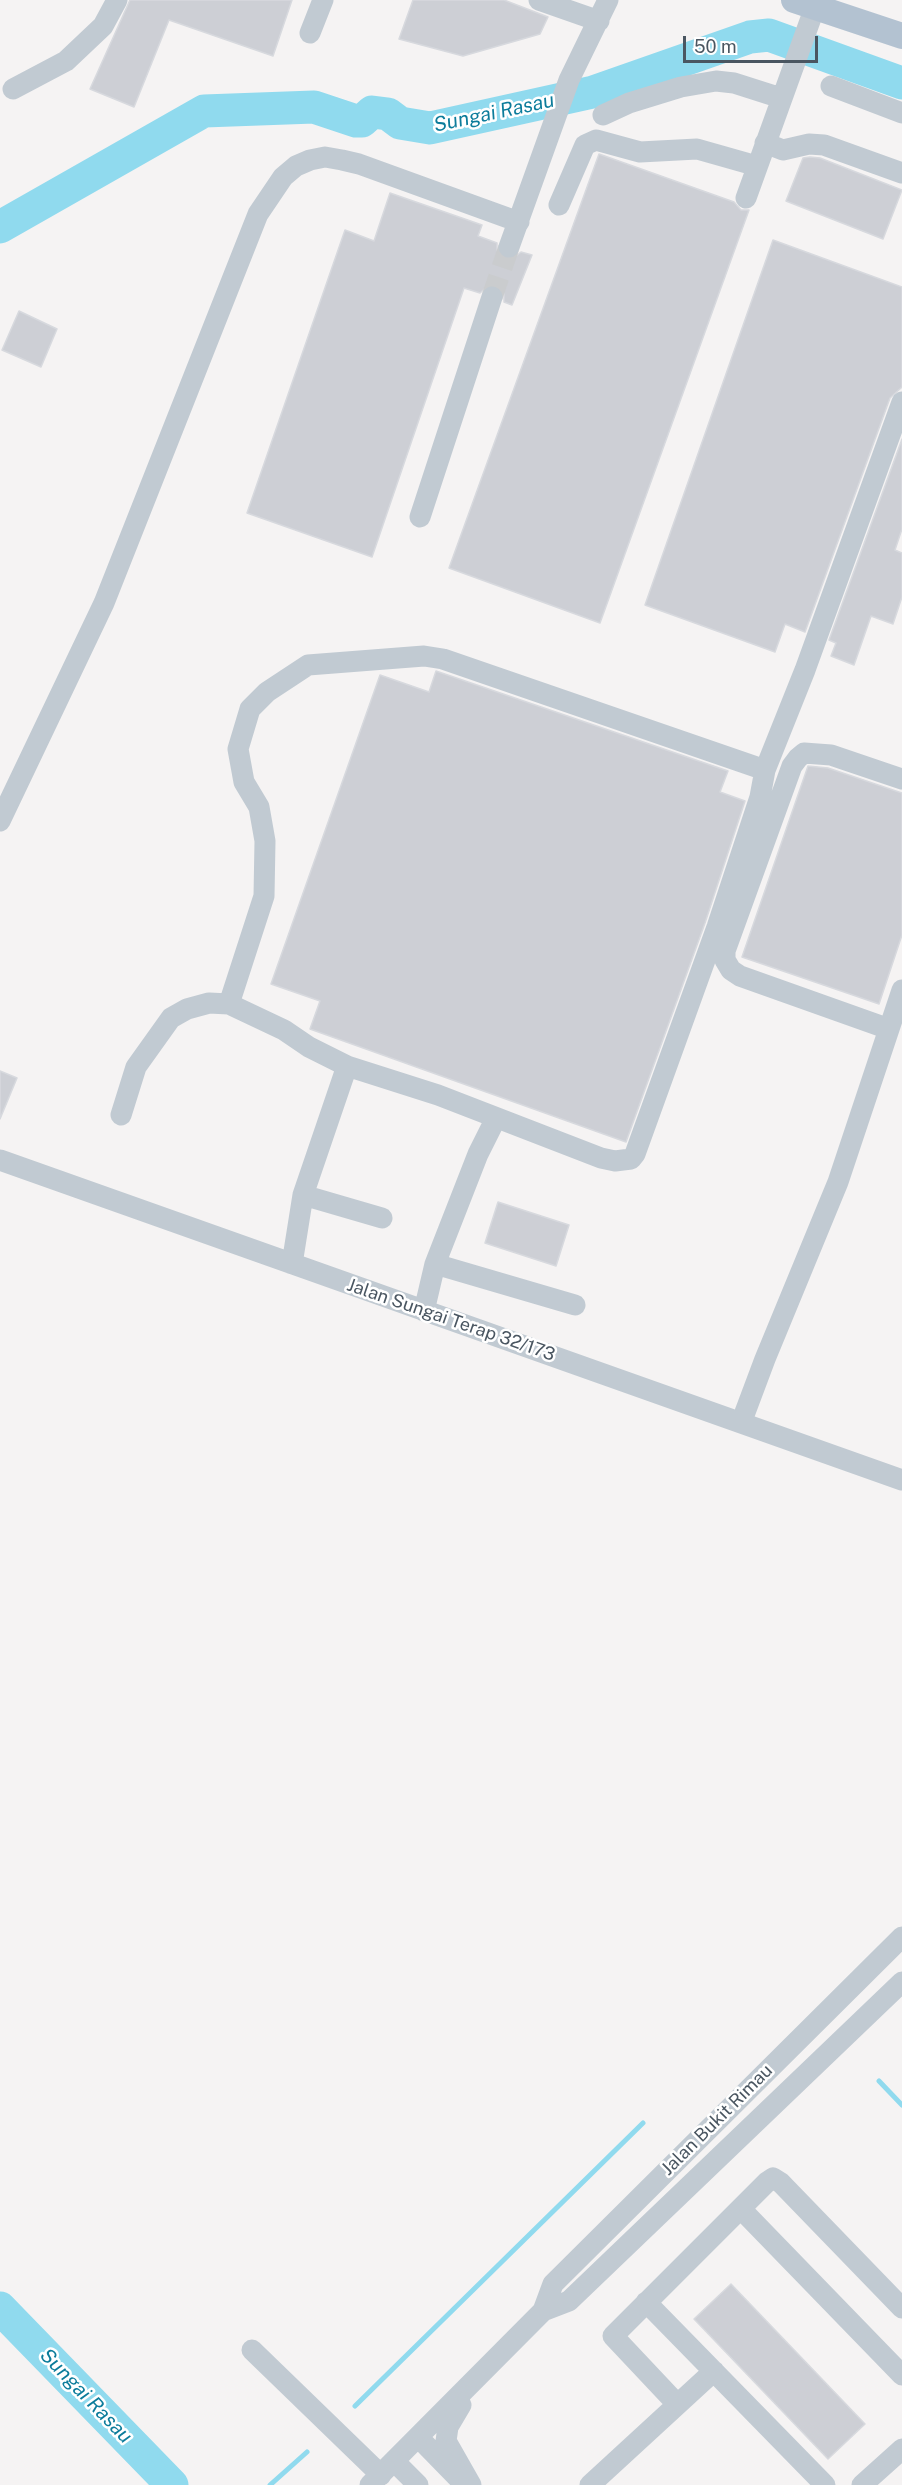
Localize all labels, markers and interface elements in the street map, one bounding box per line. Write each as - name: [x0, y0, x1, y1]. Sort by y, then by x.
- scale bar: [686, 24, 821, 62]
- text: 50 m: [694, 36, 737, 57]
- water label: Sungai Rasau: [432, 89, 556, 137]
- street label: Jalan Sungai Terap 32/173: [344, 1274, 558, 1366]
- street label: Jalan Bukit Rimau: [657, 2060, 777, 2180]
- water label: Sungai Rasau: [35, 2344, 137, 2448]

